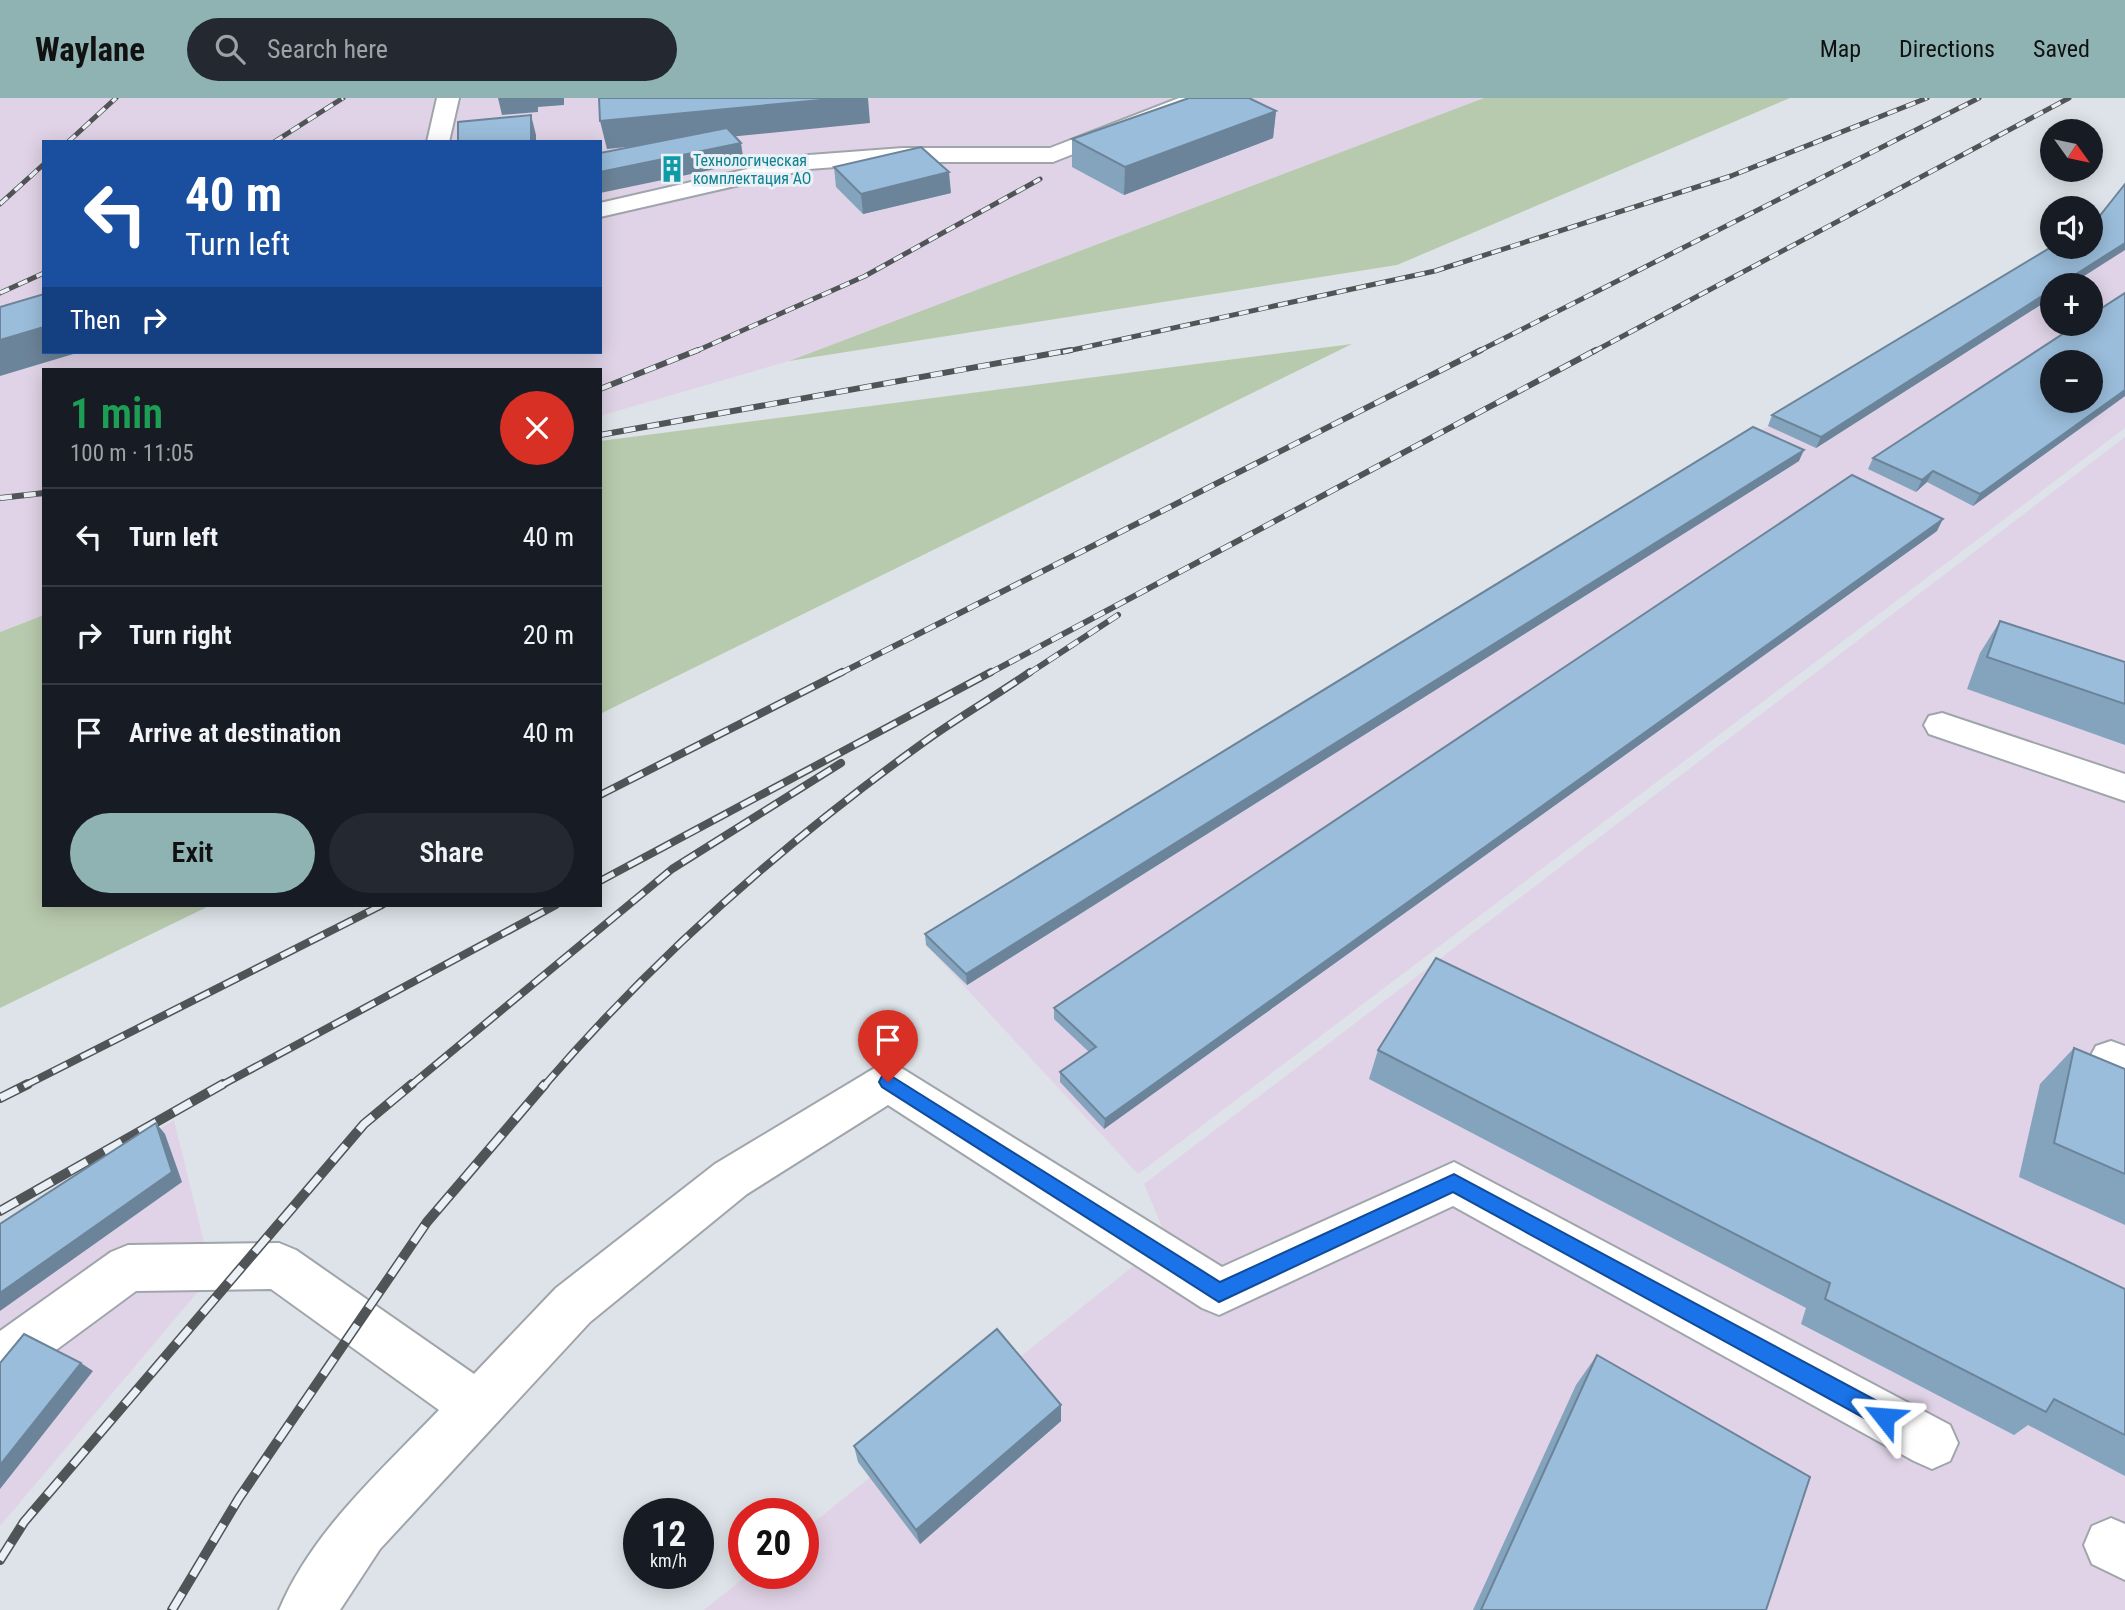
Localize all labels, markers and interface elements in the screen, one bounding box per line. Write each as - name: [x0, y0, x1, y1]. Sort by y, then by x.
- search box: [187, 18, 677, 81]
- text: Waylane: [35, 30, 145, 69]
- icon: search: [211, 30, 249, 68]
- text: Search here: [267, 34, 388, 64]
- text: Map: [1820, 35, 1861, 63]
- text: Directions: [1899, 35, 1995, 63]
- text: Saved: [2033, 35, 2090, 63]
- north arrow: [2040, 119, 2104, 182]
- map controls: [2040, 119, 2103, 413]
- place label: Технологическая комплектация АО: [693, 151, 811, 188]
- building icon: Технологическая комплектация АО: [657, 154, 687, 184]
- text: 40 m: [185, 166, 282, 223]
- icon: left: [70, 168, 161, 259]
- button: sound: [2040, 196, 2103, 259]
- text: Turn left: [185, 225, 290, 263]
- button: +: [2040, 273, 2103, 336]
- icon: right: [135, 301, 173, 339]
- text: Then: [70, 305, 121, 335]
- button: −: [2040, 350, 2103, 413]
- text: 1 min: [70, 389, 163, 438]
- button: close: [500, 391, 574, 465]
- text: 100 m · 11:05: [70, 440, 194, 467]
- icon: left: [70, 518, 108, 556]
- text: Turn left: [129, 522, 218, 552]
- text: 40 m: [523, 522, 574, 552]
- icon: right: [70, 616, 108, 654]
- text: Turn right: [129, 620, 231, 650]
- text: 20 m: [523, 620, 574, 650]
- icon: arrive: [70, 714, 108, 752]
- text: Arrive at destination: [129, 718, 341, 748]
- text: 40 m: [523, 718, 574, 748]
- button: Exit: [70, 813, 315, 893]
- button: Share: [329, 813, 574, 893]
- pin: [858, 1010, 918, 1082]
- icon: arrive: [869, 1021, 907, 1059]
- position arrow: [1847, 1380, 1921, 1454]
- speed limit sign: 20: [728, 1498, 819, 1589]
- text: 12: [651, 1514, 686, 1555]
- text: km/h: [650, 1550, 687, 1571]

